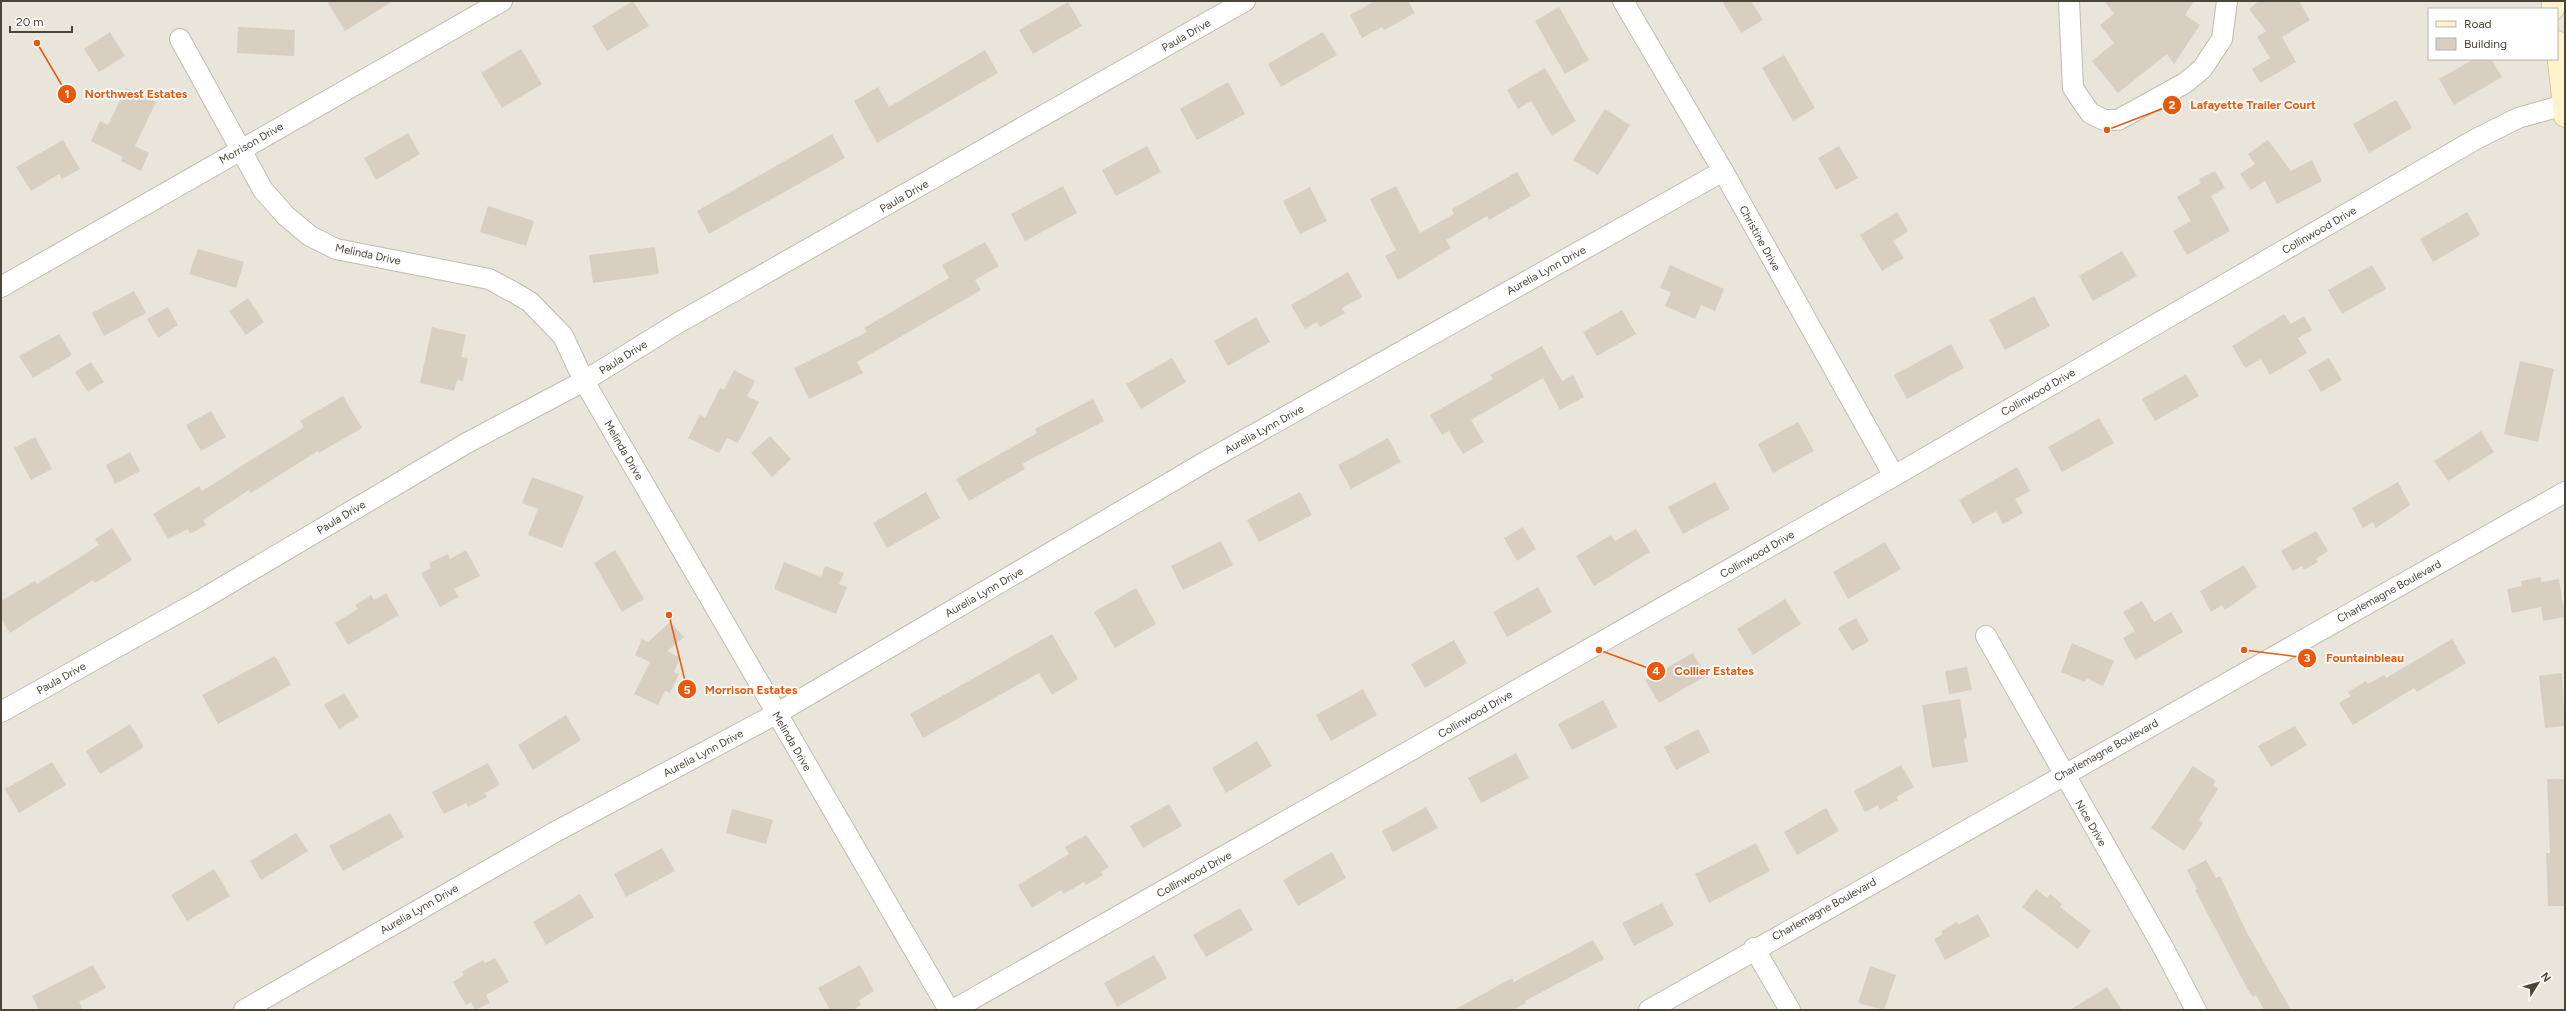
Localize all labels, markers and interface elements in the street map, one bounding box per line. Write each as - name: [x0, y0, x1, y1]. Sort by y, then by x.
- scale bar: [10, 8, 72, 34]
- legend: [2428, 8, 2558, 60]
- text: 20 m: [16, 15, 44, 29]
- street label: Paula Drive: [1160, 16, 1213, 55]
- text: Road: [2464, 17, 2492, 31]
- text: Building: [2464, 37, 2507, 51]
- callout: Northwest Estates: [57, 82, 196, 106]
- text: 1: [64, 87, 70, 101]
- text: Northwest Estates: [85, 87, 188, 101]
- callout: Lafayette Trailer Court: [2162, 93, 2324, 117]
- text: 2: [2169, 98, 2176, 112]
- text: Lafayette Trailer Court: [2190, 98, 2316, 112]
- street label: Morrison Drive: [217, 120, 285, 167]
- street label: Paula Drive: [878, 177, 931, 216]
- street label: Christine Drive: [1736, 203, 1783, 273]
- street label: Collinwood Drive: [2280, 204, 2359, 257]
- street label: Melinda Drive: [334, 241, 402, 268]
- street label: Aurelia Lynn Drive: [1504, 243, 1588, 298]
- street label: Paula Drive: [597, 338, 650, 377]
- street label: Collinwood Drive: [1999, 366, 2078, 419]
- street label: Aurelia Lynn Drive: [1222, 402, 1306, 457]
- street label: Melinda Drive: [601, 418, 646, 482]
- street label: Paula Drive: [315, 498, 368, 537]
- street label: Collinwood Drive: [1718, 528, 1797, 581]
- street label: Charlemagne Boulevard: [2335, 557, 2444, 625]
- street label: Aurelia Lynn Drive: [943, 565, 1026, 620]
- callout: Fountainbleau: [2297, 646, 2412, 670]
- text: 3: [2304, 651, 2311, 665]
- text: Fountainbleau: [2326, 651, 2404, 665]
- callout: Collier Estates: [1646, 659, 1762, 683]
- street label: Paula Drive: [34, 660, 88, 697]
- text: 4: [1652, 664, 1660, 678]
- text: Collier Estates: [1674, 664, 1754, 678]
- callout: Morrison Estates: [677, 677, 805, 701]
- text: 5: [684, 683, 691, 697]
- text: Morrison Estates: [705, 683, 798, 697]
- street label: Collinwood Drive: [1436, 688, 1515, 741]
- street label: Melinda Drive: [769, 709, 814, 773]
- street label: Charlemagne Boulevard: [2052, 716, 2161, 784]
- street label: Aurelia Lynn Drive: [661, 727, 745, 780]
- street label: Nice Drive: [2072, 798, 2109, 849]
- street label: Collinwood Drive: [1155, 848, 1234, 900]
- street label: Charlemagne Boulevard: [1770, 875, 1879, 943]
- street label: Aurelia Lynn Drive: [378, 882, 461, 937]
- north arrow: [2518, 963, 2558, 1003]
- text: N: [2538, 970, 2553, 985]

